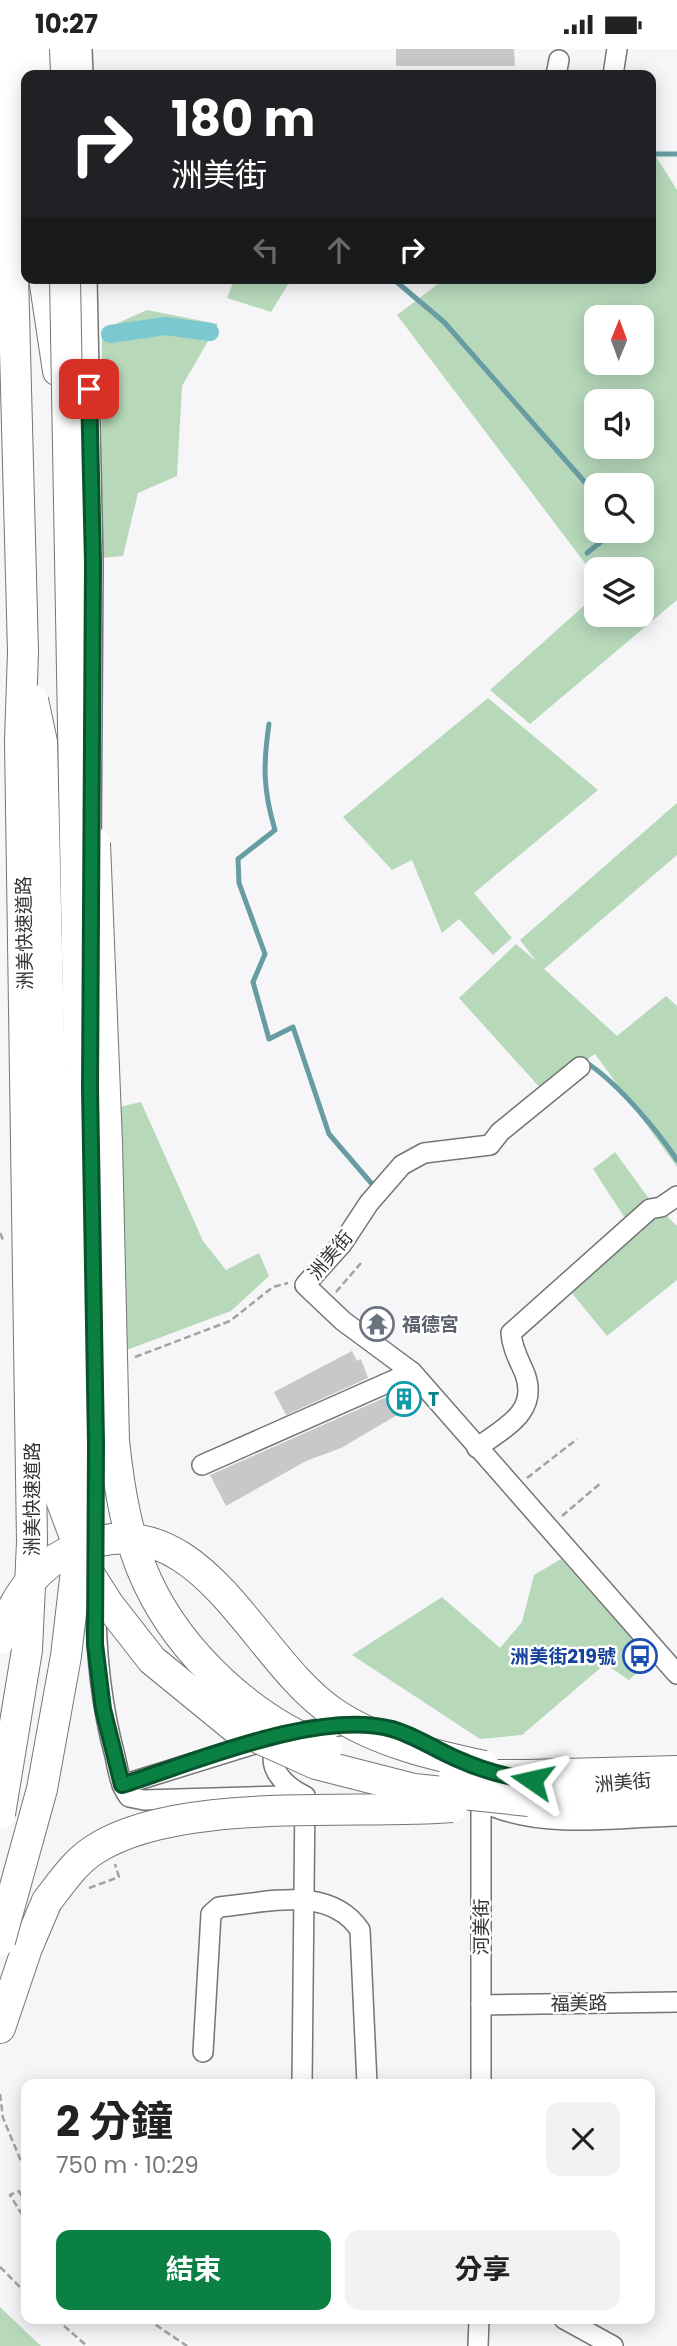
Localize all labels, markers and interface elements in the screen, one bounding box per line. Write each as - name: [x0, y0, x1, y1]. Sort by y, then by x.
- text: 10:27: [35, 6, 98, 42]
- text: 180 m: [171, 85, 315, 153]
- icon: right: [56, 98, 147, 189]
- text: 洲美街: [171, 152, 267, 197]
- icon: left: [247, 231, 285, 269]
- icon: ahead: [320, 231, 358, 269]
- icon: right: [393, 231, 431, 269]
- north arrow: [584, 305, 654, 375]
- map controls: [584, 305, 654, 627]
- pin: [59, 359, 119, 419]
- icon: arrive: [70, 370, 108, 408]
- button: sound: [584, 389, 654, 459]
- button: search: [584, 473, 654, 543]
- button: layers: [584, 557, 654, 627]
- street label: 洲美快速道路: [10, 876, 39, 990]
- street label: 洲美街: [302, 1225, 359, 1286]
- temple icon: 福德宮: [358, 1305, 396, 1343]
- place label: 福德宮: [402, 1311, 459, 1338]
- building icon: T: [385, 1380, 423, 1418]
- place label: T: [428, 1386, 439, 1413]
- street label: 洲美快速道路: [19, 1442, 46, 1556]
- bus stop icon: 洲美街219號: [621, 1637, 659, 1675]
- place label: 洲美街219號: [510, 1643, 616, 1670]
- position arrow: [495, 1743, 569, 1817]
- street label: 洲美街: [593, 1767, 653, 1798]
- street label: 河美街: [468, 1898, 495, 1956]
- street label: 福美路: [550, 1990, 608, 2017]
- text: 2 分鐘: [56, 2092, 173, 2151]
- button: close: [546, 2102, 620, 2176]
- text: 750 m · 10:29: [56, 2149, 199, 2181]
- button: 結束: [56, 2230, 331, 2310]
- button: 分享: [345, 2230, 620, 2310]

